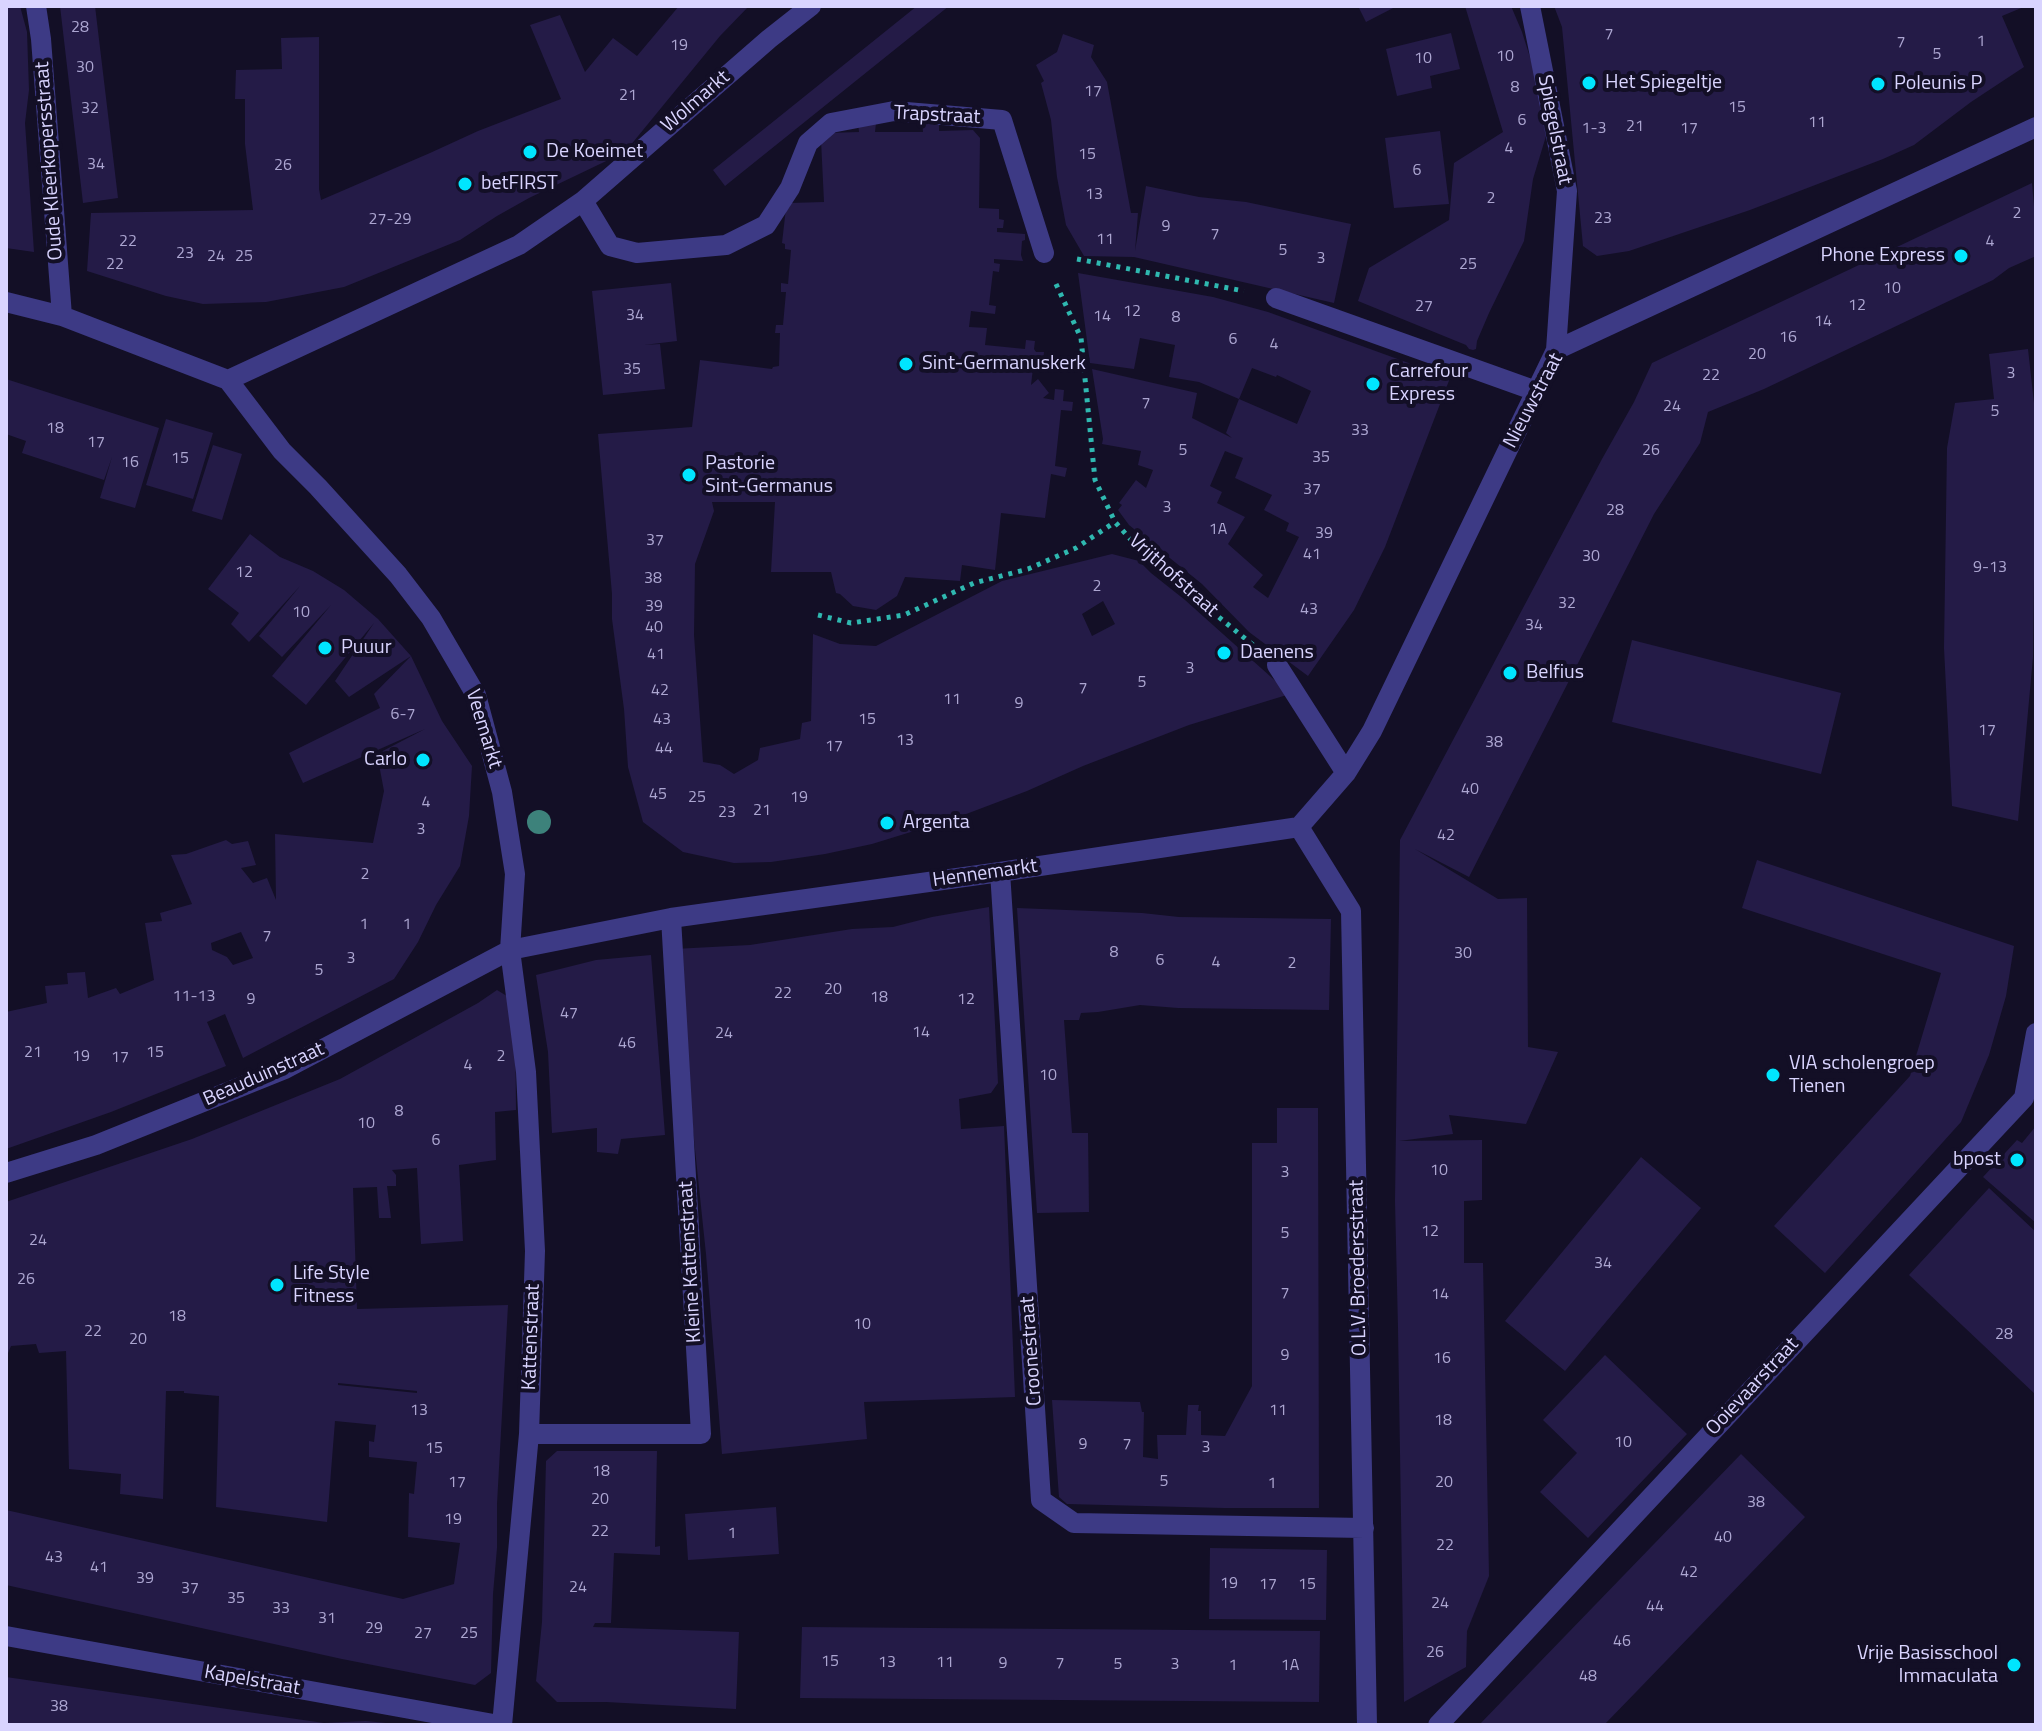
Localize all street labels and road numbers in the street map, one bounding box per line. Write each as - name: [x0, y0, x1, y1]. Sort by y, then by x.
- street label: Oude Kleerkopersstraat: [31, 61, 69, 261]
- street label: Wolmarkt: [657, 66, 735, 138]
- street label: Spiegelstraat: [1532, 73, 1576, 187]
- street label: Trapstraat: [893, 102, 981, 130]
- street label: Nieuwstraat: [1499, 349, 1569, 453]
- street label: Vrijthofstraat: [1123, 530, 1223, 622]
- street label: Veemarkt: [460, 687, 506, 771]
- street label: Hennemarkt: [931, 855, 1039, 893]
- street label: Beauduinstraat: [200, 1038, 328, 1112]
- street label: Kleine Kattenstraat: [675, 1180, 707, 1344]
- street label: O.L.V. Broedersstraat: [1345, 1180, 1373, 1356]
- street label: Kattenstraat: [518, 1283, 546, 1391]
- street label: Croonestraat: [1016, 1295, 1048, 1407]
- street label: Ooievaarstraat: [1702, 1333, 1804, 1441]
- street label: Kapelstraat: [202, 1661, 302, 1701]

